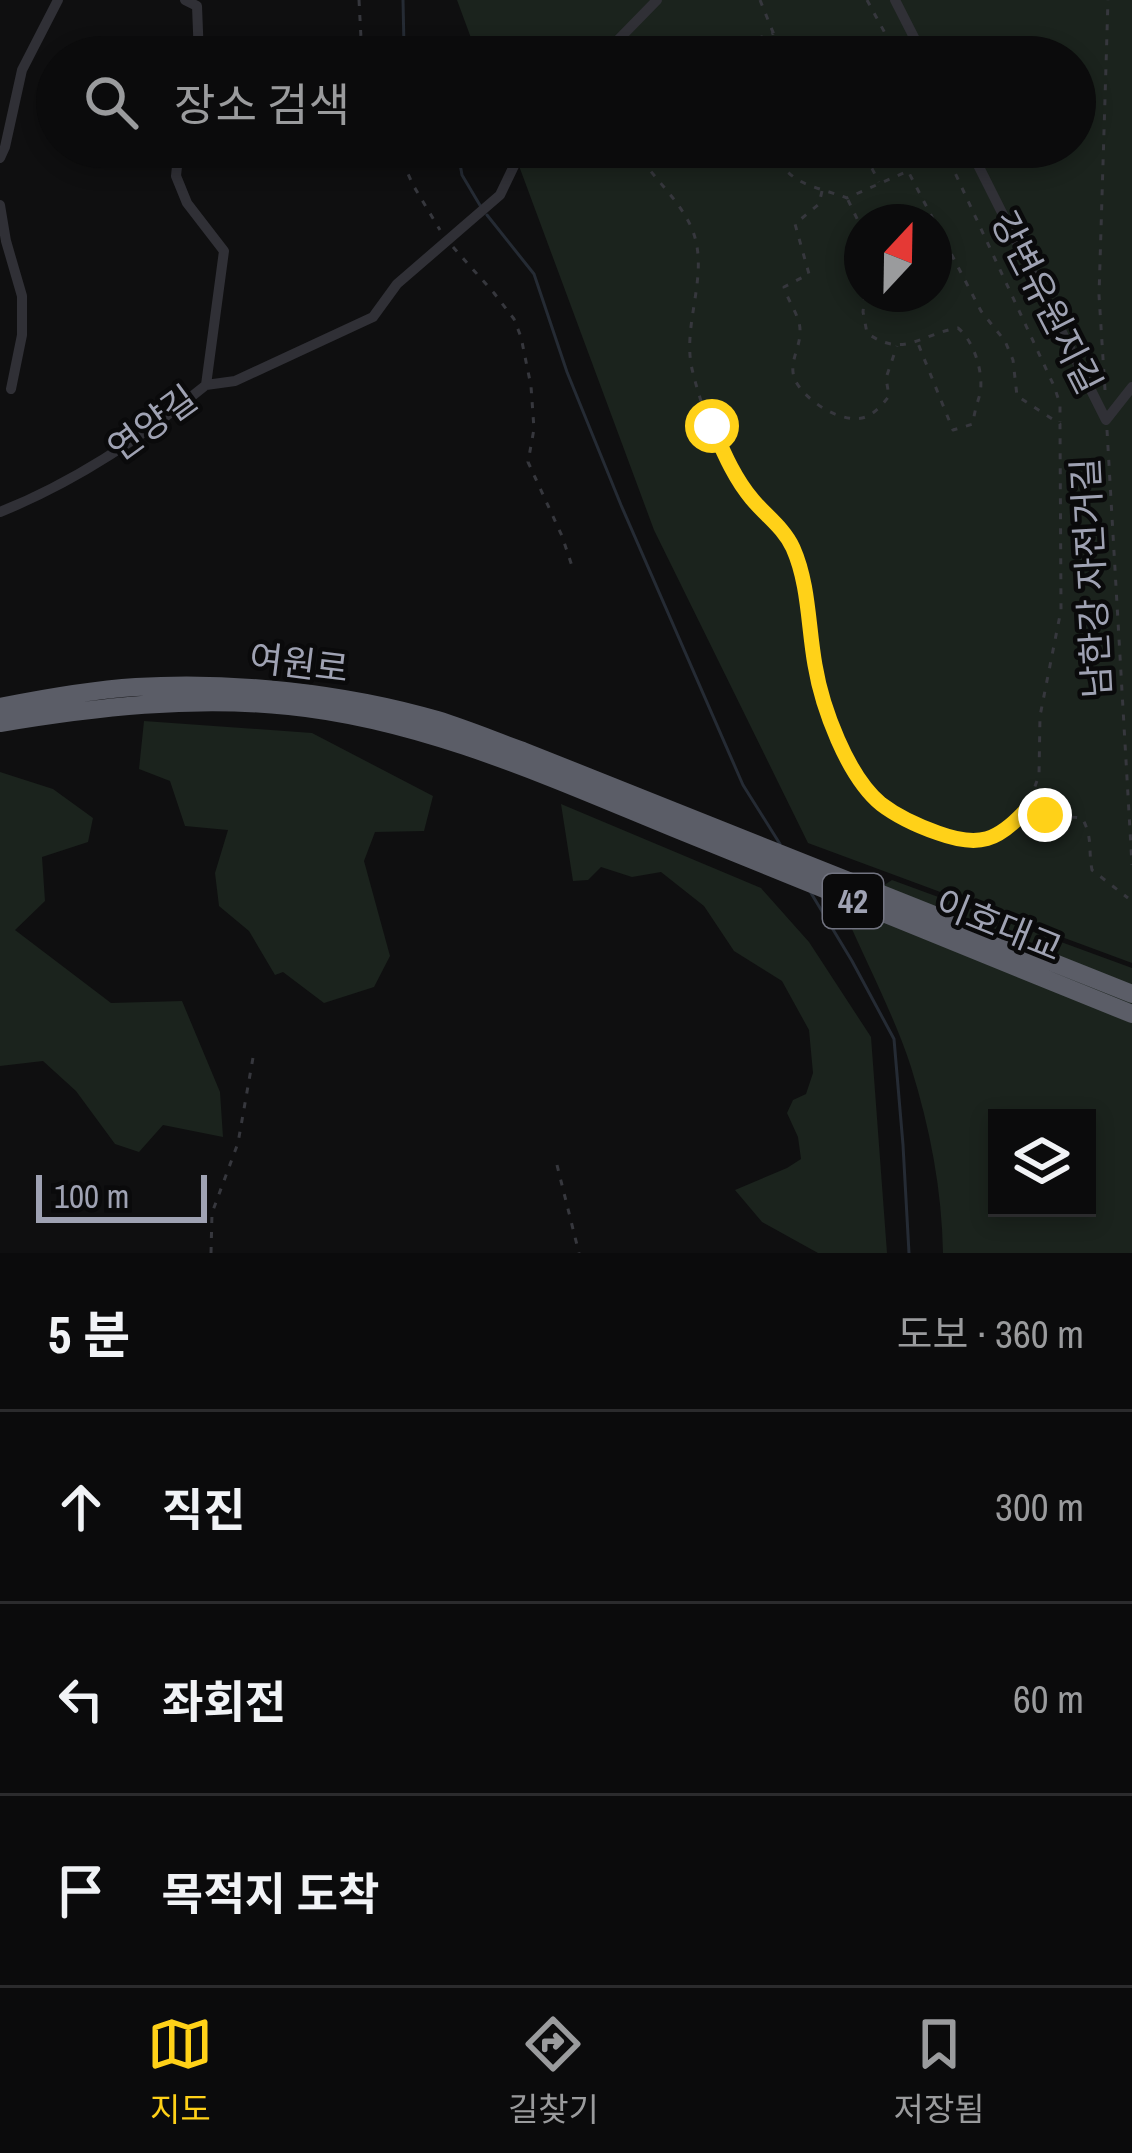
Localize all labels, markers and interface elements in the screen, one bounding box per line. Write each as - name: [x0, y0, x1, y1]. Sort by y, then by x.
- search box: [36, 36, 1096, 168]
- icon: search: [78, 69, 144, 135]
- text: 장소 검색: [174, 74, 350, 135]
- street label: 강변유원지길: [981, 203, 1113, 401]
- north arrow: [844, 204, 952, 312]
- street label: 연양길: [98, 374, 206, 472]
- route start: [685, 399, 739, 453]
- street label: 남한강 자전거길: [1061, 457, 1121, 699]
- street label: 여원로: [247, 633, 351, 693]
- route end: [1018, 788, 1072, 842]
- road number: 42: [823, 874, 883, 928]
- street label: 이호대교: [929, 878, 1069, 972]
- map controls: [988, 1109, 1096, 1217]
- button: layers: [988, 1109, 1096, 1217]
- scale bar: [36, 1169, 207, 1222]
- text: 100 m: [54, 1174, 129, 1218]
- text: 5 분: [48, 1300, 130, 1369]
- text: 도보 · 360 m: [897, 1308, 1084, 1360]
- icon: ahead: [48, 1474, 114, 1540]
- text: 직진: [162, 1479, 245, 1540]
- text: 300 m: [995, 1481, 1084, 1533]
- icon: left: [48, 1666, 114, 1732]
- text: 좌회전: [162, 1671, 286, 1732]
- text: 60 m: [1013, 1673, 1084, 1725]
- icon: arrive: [48, 1858, 114, 1924]
- text: 목적지 도착: [162, 1863, 379, 1924]
- tab: 지도: [147, 2011, 213, 2131]
- tab: 길찾기: [508, 2011, 599, 2131]
- tab: 저장됨: [894, 2011, 985, 2131]

